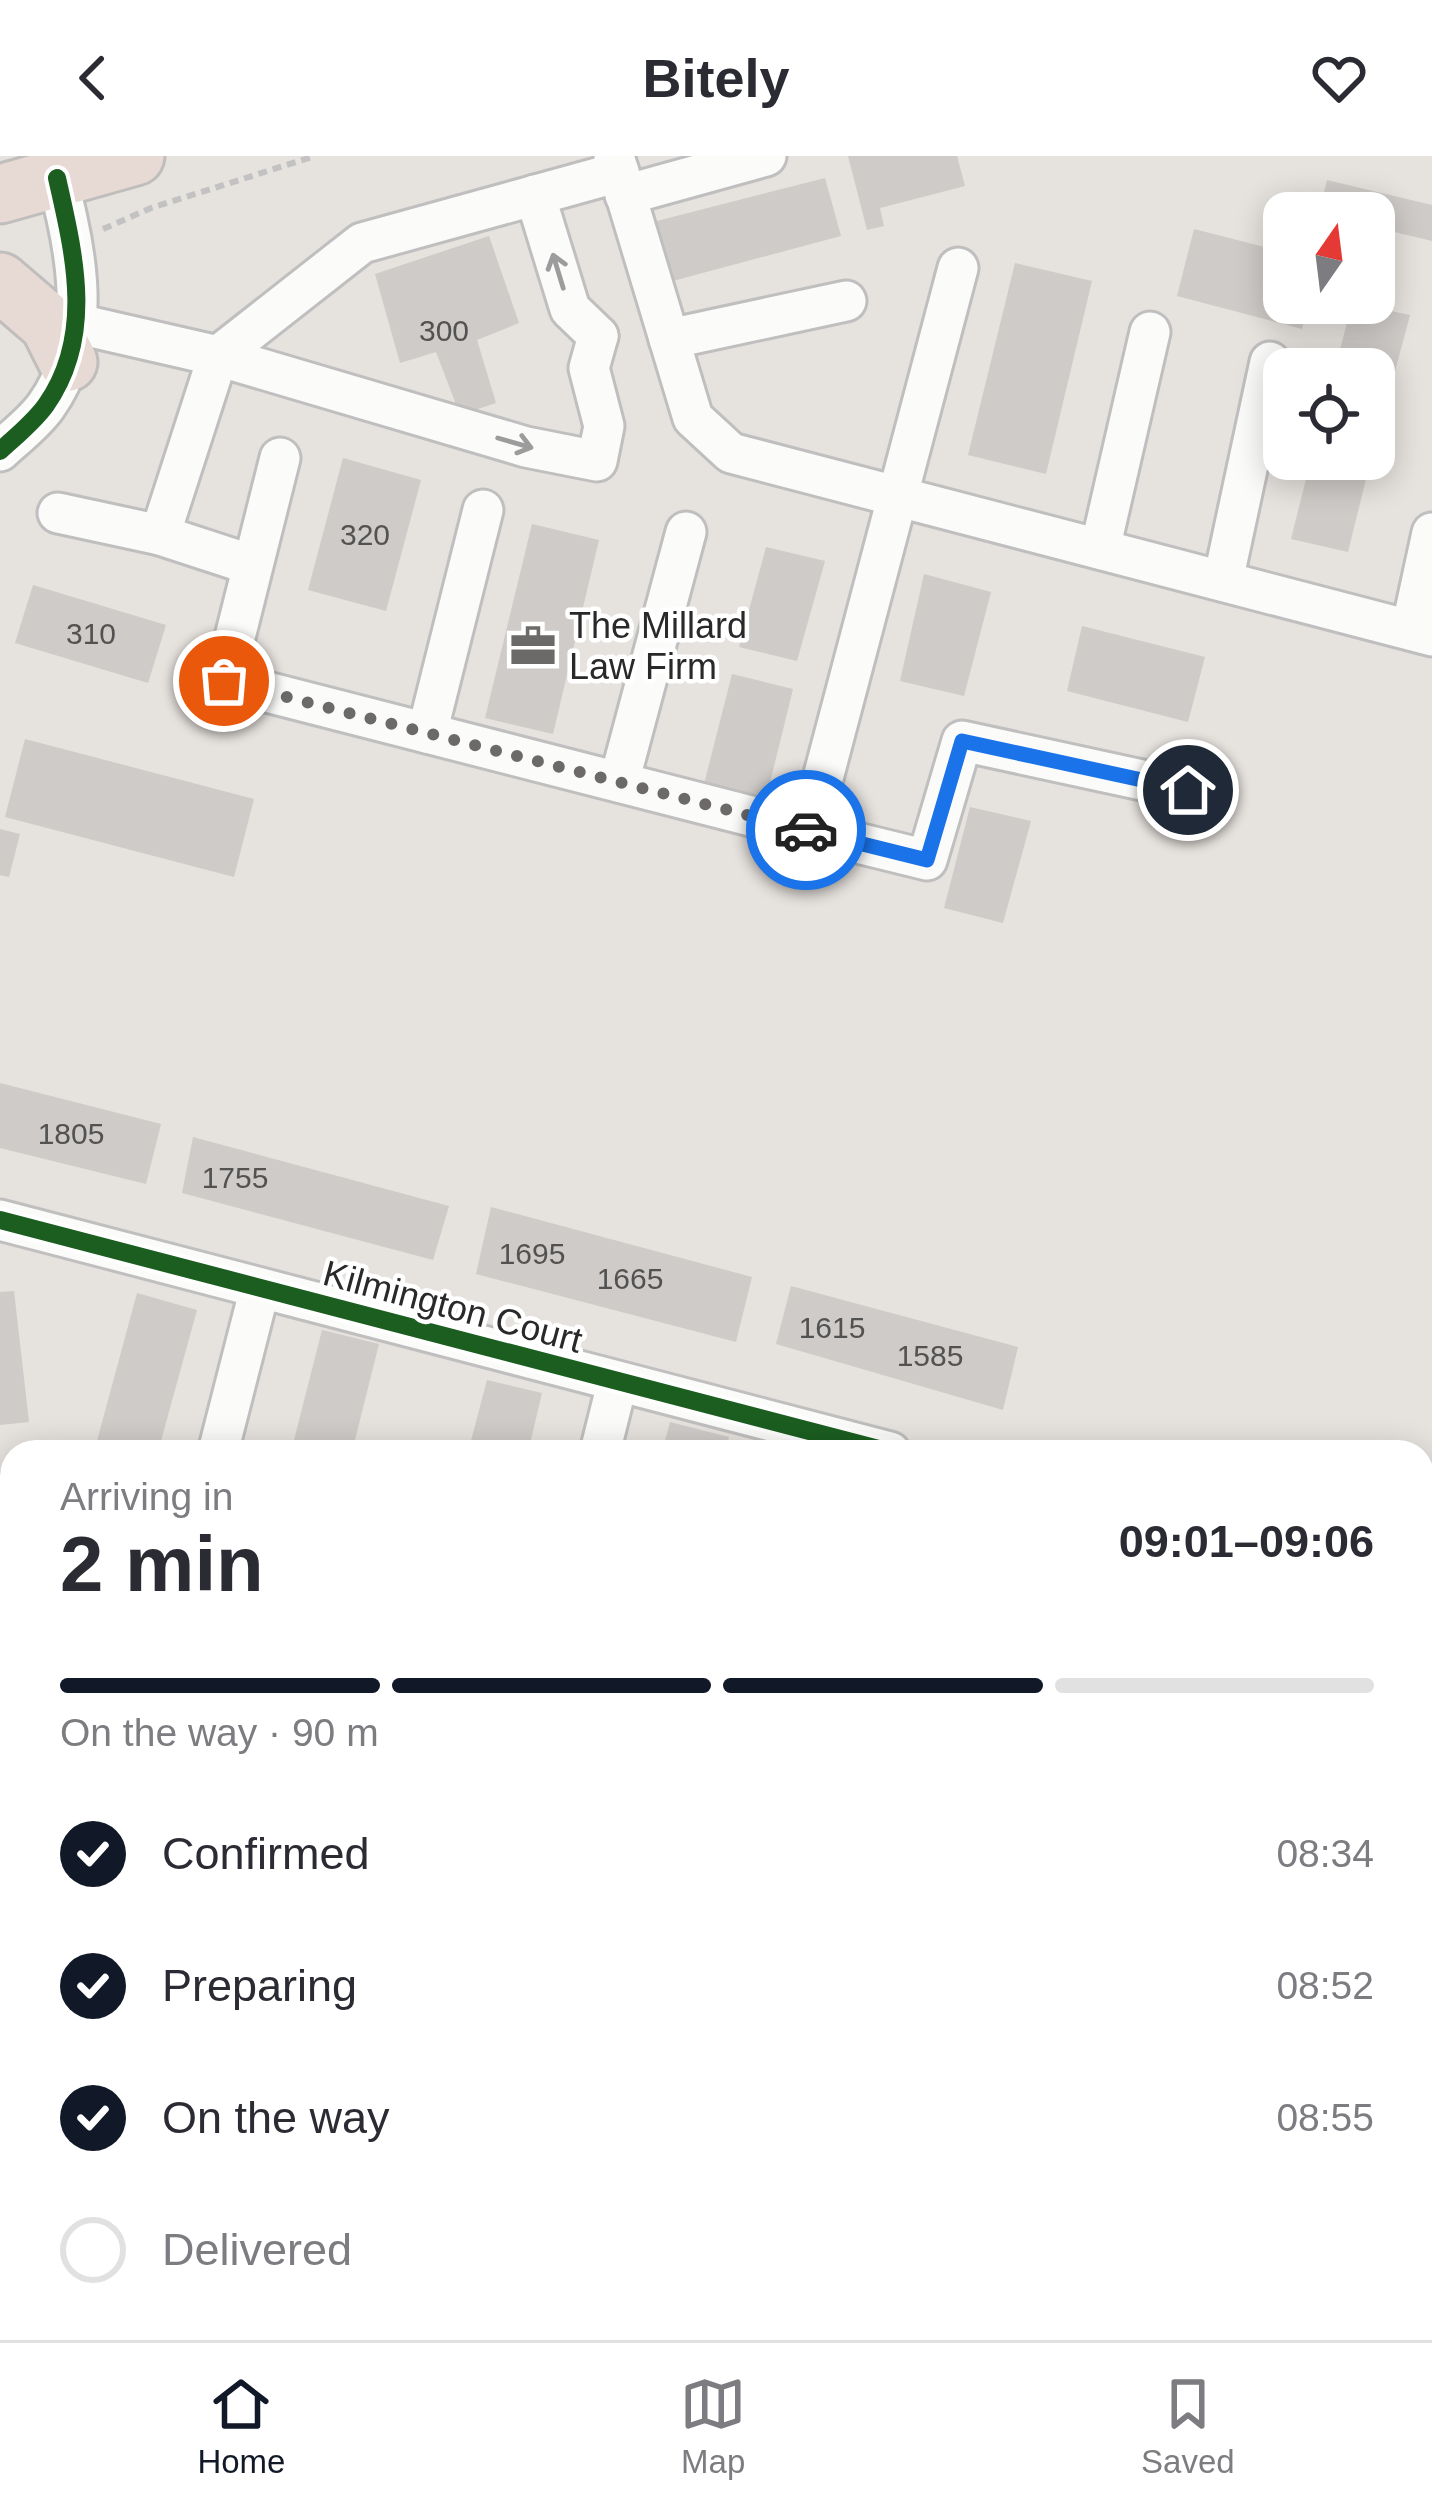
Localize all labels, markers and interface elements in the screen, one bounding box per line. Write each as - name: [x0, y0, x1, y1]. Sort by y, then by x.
- icon: back: [60, 45, 126, 111]
- icon: heart: [1306, 45, 1372, 111]
- text: Bitely: [642, 48, 790, 108]
- north arrow: [1263, 192, 1395, 324]
- map controls: [1263, 192, 1395, 480]
- one-way arrow: [546, 253, 568, 291]
- house number: 300: [419, 314, 469, 347]
- button: locate: [1263, 348, 1395, 480]
- one-way arrow: [495, 434, 533, 456]
- house number: 320: [340, 518, 390, 551]
- place label: The Millard Law Firm: [569, 605, 747, 687]
- house number: 310: [66, 617, 116, 650]
- office icon: The Millard Law Firm: [508, 621, 558, 671]
- pin: [173, 630, 275, 732]
- icon: bag: [191, 648, 257, 714]
- pin: [1137, 739, 1239, 841]
- icon: home: [1155, 757, 1221, 823]
- courier: [746, 770, 866, 890]
- icon: car: [773, 797, 839, 863]
- house number: 1805: [38, 1117, 104, 1150]
- house number: 1755: [202, 1161, 268, 1194]
- house number: 1695: [499, 1237, 565, 1270]
- street label: Kilmington Court: [319, 1252, 587, 1361]
- house number: 1665: [597, 1262, 663, 1295]
- house number: 1615: [799, 1311, 865, 1344]
- house number: 1585: [897, 1339, 963, 1372]
- text: Arriving in: [60, 1475, 233, 1518]
- text: 09:01–09:06: [1119, 1516, 1374, 1567]
- text: 2 min: [60, 1520, 264, 1608]
- text: On the way · 90 m: [60, 1711, 379, 1754]
- icon: check: [60, 1821, 126, 1887]
- text: Confirmed: [162, 1828, 370, 1879]
- text: 08:34: [1276, 1832, 1374, 1875]
- icon: check: [60, 1953, 126, 2019]
- text: Preparing: [162, 1960, 357, 2011]
- text: 08:52: [1276, 1964, 1374, 2007]
- icon: check: [60, 2085, 126, 2151]
- text: On the way: [162, 2092, 390, 2143]
- text: 08:55: [1276, 2096, 1374, 2139]
- text: Delivered: [162, 2224, 352, 2275]
- tab: Home: [197, 2371, 285, 2481]
- tab: Map: [680, 2371, 746, 2481]
- tab: Saved: [1141, 2371, 1235, 2481]

